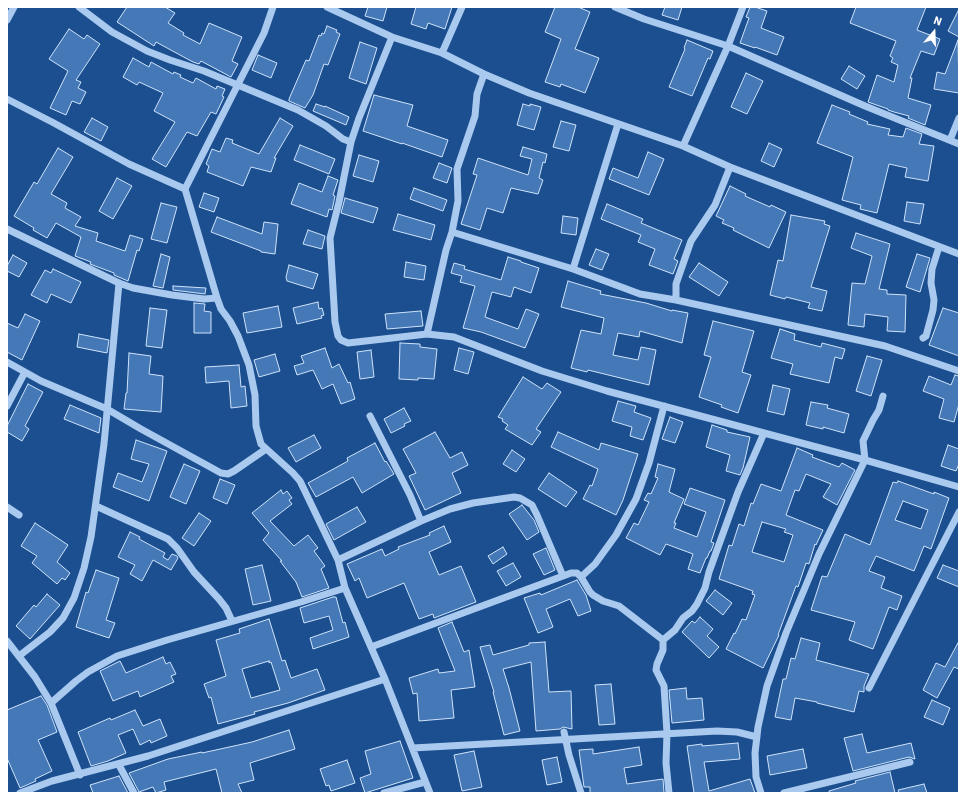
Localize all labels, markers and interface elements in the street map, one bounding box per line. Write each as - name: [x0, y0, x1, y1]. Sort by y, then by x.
- north arrow: [914, 12, 954, 52]
- text: N: [932, 13, 944, 29]

